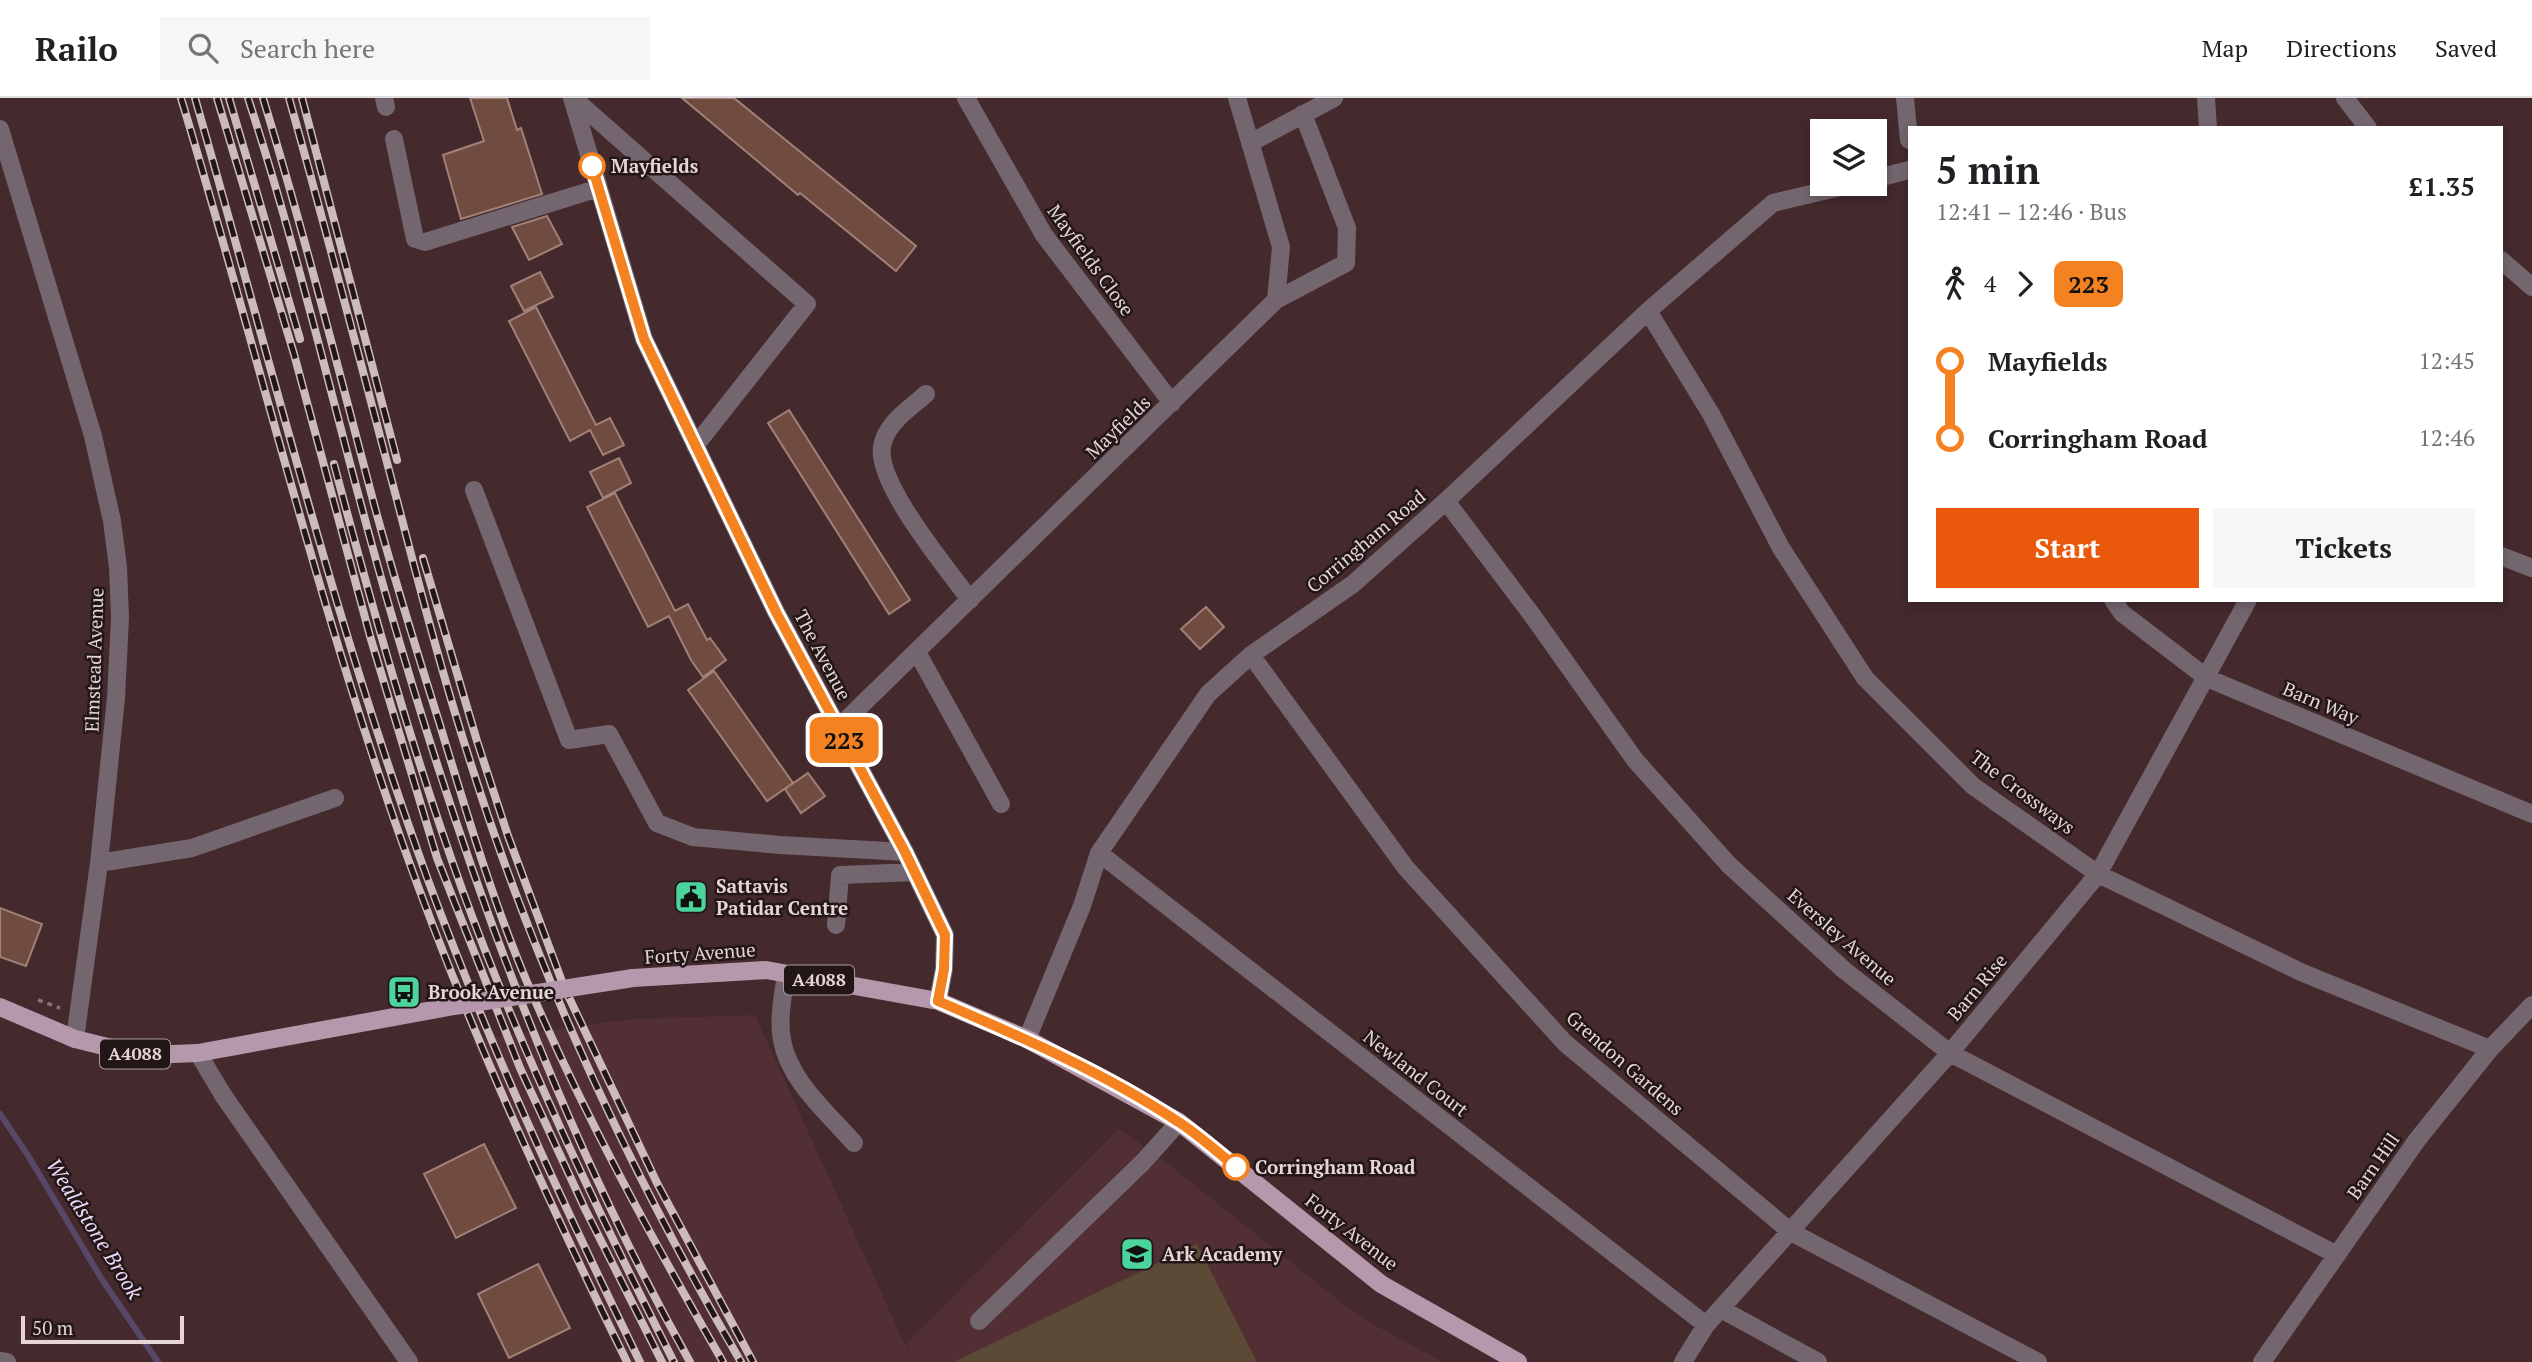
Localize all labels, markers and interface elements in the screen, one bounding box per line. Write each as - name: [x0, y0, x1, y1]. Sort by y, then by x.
- search box: [160, 17, 650, 80]
- text: Railo: [35, 27, 118, 70]
- icon: search: [184, 29, 222, 67]
- text: Search here: [240, 31, 375, 65]
- text: Map: [2202, 32, 2248, 64]
- text: Directions: [2286, 32, 2397, 64]
- text: Saved: [2435, 32, 2497, 64]
- map controls: [1810, 119, 1887, 196]
- button: layers: [1810, 119, 1887, 196]
- text: 5 min: [1936, 145, 2040, 195]
- marker: Mayfields: [579, 153, 605, 179]
- place label: Mayfields: [611, 153, 699, 178]
- text: £1.35: [2409, 169, 2475, 203]
- text: 12:41 – 12:46 · Bus: [1936, 196, 2127, 227]
- street label: Mayfields Close: [1043, 199, 1140, 320]
- icon: walk: [1936, 265, 1974, 303]
- icon: forward: [2006, 265, 2044, 303]
- text: 4: [1984, 268, 1996, 299]
- text: 223: [2068, 268, 2109, 300]
- text: Mayfields: [1988, 344, 2107, 378]
- text: 12:45: [2418, 345, 2475, 376]
- street label: Mayfields: [1080, 389, 1156, 464]
- text: Corringham Road: [1988, 421, 2207, 455]
- text: 12:46: [2418, 422, 2475, 453]
- street label: Corringham Road: [1301, 483, 1431, 598]
- button: Start: [1936, 508, 2199, 588]
- button: Tickets: [2213, 508, 2475, 588]
- street label: Elmstead Avenue: [78, 587, 109, 733]
- street label: The Avenue: [789, 605, 858, 704]
- street label: Barn Way: [2279, 675, 2363, 730]
- line badge: 223: [804, 717, 884, 763]
- text: 223: [824, 724, 864, 756]
- street label: The Crossways: [1966, 744, 2081, 839]
- place label: Sattavis Patidar Centre: [716, 873, 848, 920]
- public building icon: Sattavis Patidar Centre: [672, 878, 710, 916]
- street label: Eversley Avenue: [1783, 882, 1902, 991]
- street label: Forty Avenue: [644, 936, 756, 969]
- street label: Barn Rise: [1941, 948, 2012, 1025]
- road number: A4088: [784, 966, 854, 995]
- bus stop icon: Brook Avenue: [385, 973, 423, 1011]
- place label: Brook Avenue: [428, 979, 554, 1004]
- street label: Grendon Gardens: [1561, 1005, 1689, 1121]
- street label: Newland Court: [1359, 1024, 1474, 1121]
- road number: A4088: [100, 1040, 170, 1069]
- street label: Barn Hill: [2341, 1128, 2404, 1204]
- water label: Wealdstone Brook: [40, 1153, 150, 1305]
- marker: Corringham Road: [1223, 1154, 1249, 1180]
- place label: Corringham Road: [1255, 1154, 1416, 1179]
- street label: Forty Avenue: [1301, 1188, 1404, 1276]
- school or university icon: Ark Academy: [1118, 1235, 1156, 1273]
- place label: Ark Academy: [1162, 1241, 1283, 1266]
- scale bar: [21, 1313, 184, 1345]
- text: 50 m: [32, 1315, 73, 1340]

